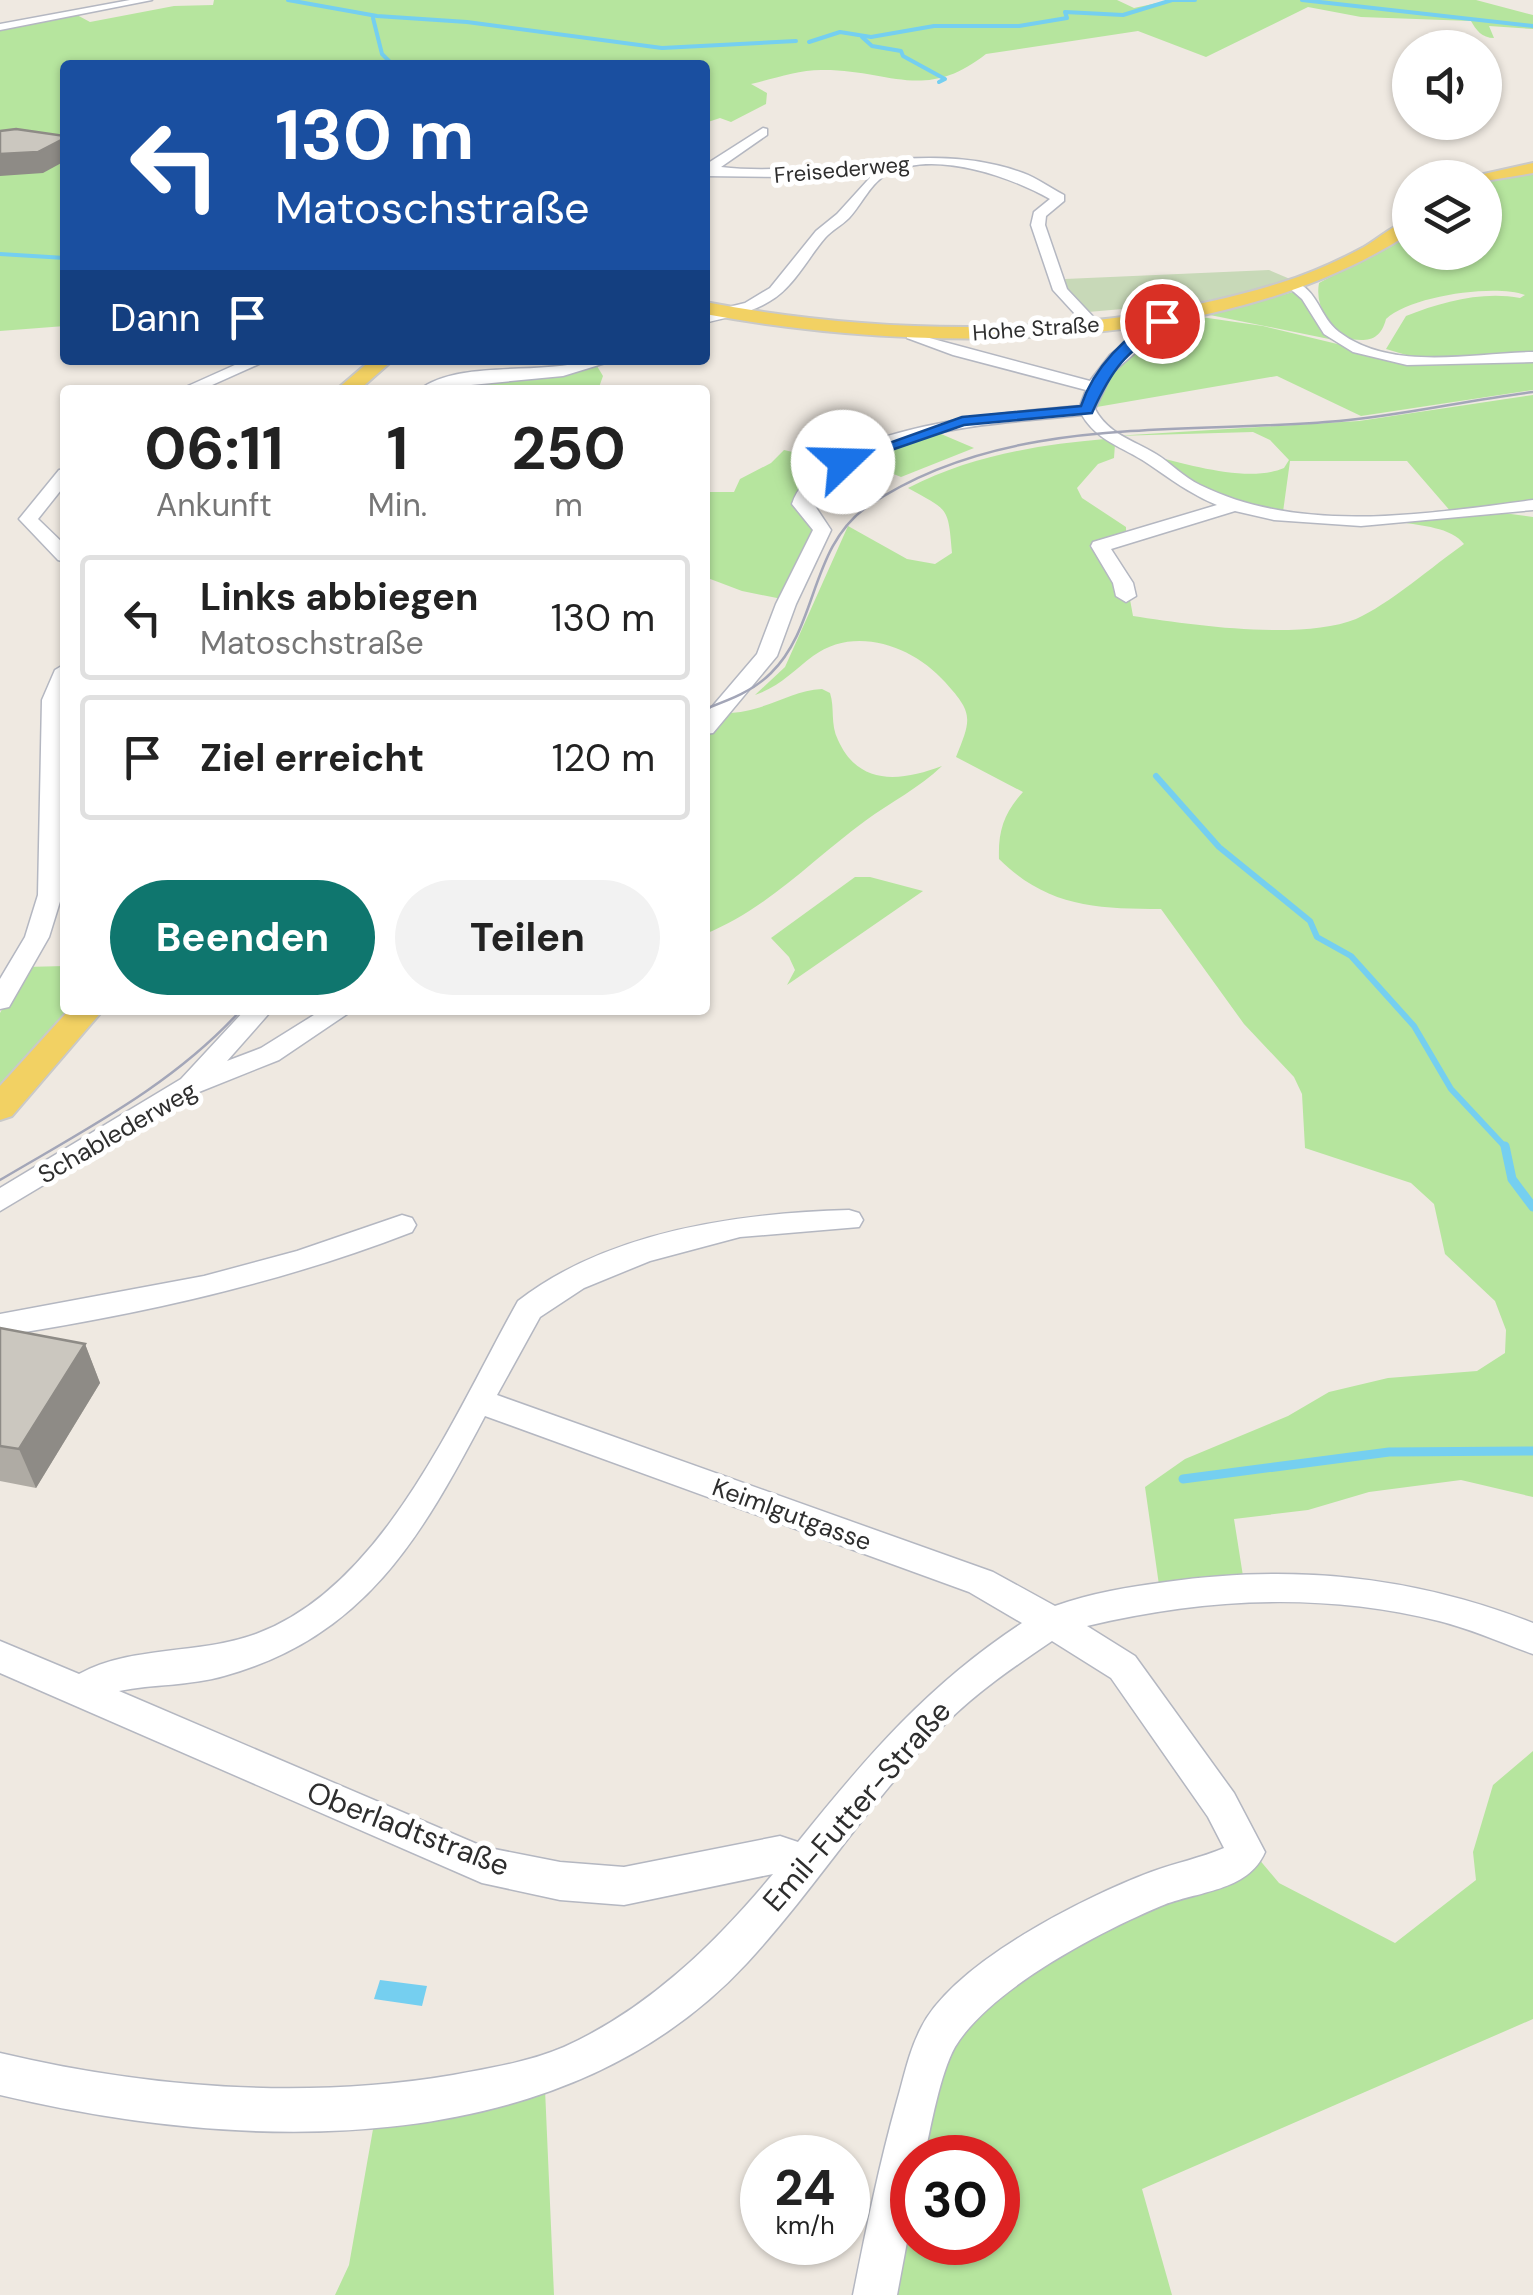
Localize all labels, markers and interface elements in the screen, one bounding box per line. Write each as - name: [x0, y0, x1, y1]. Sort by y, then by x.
- map controls: [1392, 30, 1502, 270]
- button: sound: [1392, 30, 1502, 140]
- text: 130 m: [275, 90, 474, 181]
- icon: left: [110, 100, 240, 230]
- street label: Freisederweg: [773, 149, 911, 190]
- button: layers: [1392, 160, 1502, 270]
- text: Matoschstraße: [275, 178, 590, 237]
- pin: [1120, 279, 1205, 364]
- icon: arrive: [220, 290, 275, 345]
- text: Dann: [110, 293, 200, 343]
- icon: arrive: [1135, 294, 1190, 349]
- street label: Hohe Straße: [972, 310, 1101, 347]
- text: 06:11: [144, 409, 284, 488]
- text: 1: [387, 409, 408, 488]
- text: 250: [511, 409, 626, 488]
- position arrow: [791, 410, 895, 514]
- text: Ankunft: [156, 484, 272, 526]
- text: Min.: [368, 484, 427, 526]
- text: m: [554, 484, 583, 526]
- text: Links abbiegen: [200, 572, 478, 622]
- icon: left: [115, 590, 170, 645]
- text: 130 m: [551, 593, 655, 643]
- text: Matoschstraße: [200, 622, 424, 664]
- icon: arrive: [115, 730, 170, 785]
- text: Ziel erreicht: [200, 733, 424, 783]
- text: 120 m: [552, 733, 655, 783]
- button: Beenden: [110, 880, 375, 995]
- button: Teilen: [395, 880, 660, 995]
- street label: Schablederweg: [32, 1074, 203, 1191]
- street label: Keimlgutgasse: [708, 1470, 876, 1558]
- street label: Emil-Futter-Straße: [754, 1692, 959, 1919]
- street label: Oberladtstraße: [301, 1772, 515, 1885]
- speed limit sign: 30: [890, 2135, 1020, 2265]
- text: 24: [775, 2155, 836, 2221]
- text: km/h: [775, 2209, 835, 2242]

